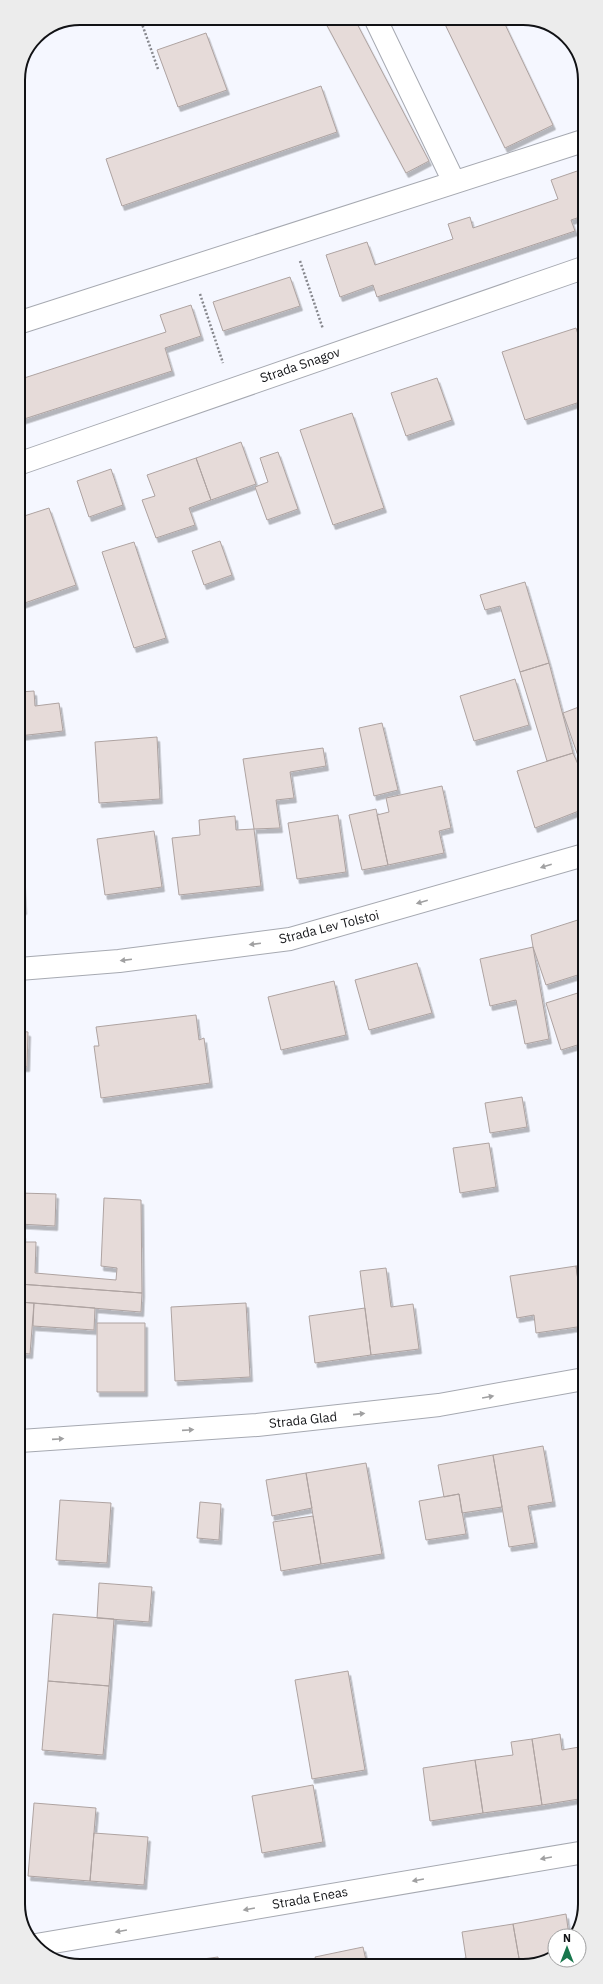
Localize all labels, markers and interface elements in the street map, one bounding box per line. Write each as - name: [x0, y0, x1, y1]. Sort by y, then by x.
- street label: Strada Snagov: [258, 343, 343, 387]
- one-way arrow: [540, 863, 552, 869]
- one-way arrow: [415, 899, 427, 905]
- street label: Strada Lev Tolstoi: [277, 906, 381, 948]
- one-way arrow: [249, 941, 261, 947]
- one-way arrow: [120, 957, 132, 963]
- one-way arrow: [482, 1393, 494, 1399]
- street label: Strada Glad: [268, 1408, 338, 1432]
- one-way arrow: [353, 1411, 365, 1417]
- one-way arrow: [182, 1426, 194, 1433]
- one-way arrow: [52, 1435, 64, 1442]
- one-way arrow: [540, 1855, 553, 1861]
- one-way arrow: [412, 1877, 424, 1883]
- street label: Strada Eneas: [271, 1883, 349, 1913]
- one-way arrow: [243, 1906, 255, 1912]
- one-way arrow: [114, 1928, 127, 1934]
- north arrow: [547, 1928, 587, 1968]
- text: N: [563, 1931, 571, 1945]

